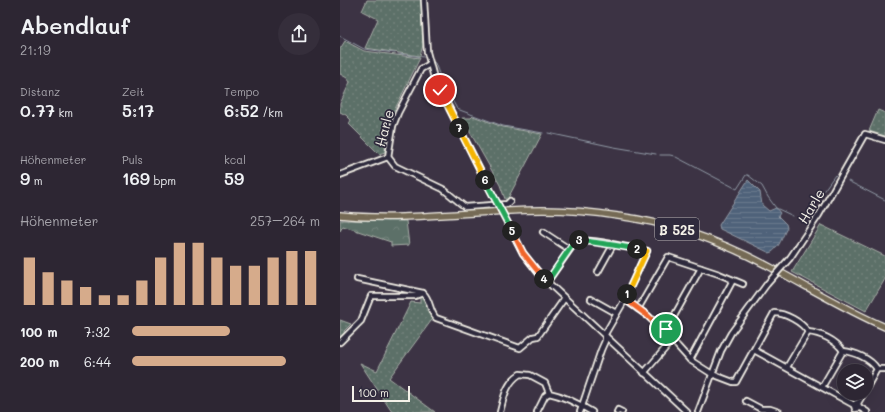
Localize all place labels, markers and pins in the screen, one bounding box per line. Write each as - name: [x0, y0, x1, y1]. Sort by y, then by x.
- pin: [423, 73, 457, 107]
- pin: 7: [449, 118, 469, 138]
- pin: 6: [475, 170, 495, 190]
- pin: 5: [502, 221, 522, 241]
- pin: 3: [569, 230, 589, 250]
- pin: 2: [627, 239, 647, 259]
- pin: 4: [534, 269, 554, 289]
- pin: 1: [617, 284, 637, 304]
- pin: [649, 312, 683, 346]

